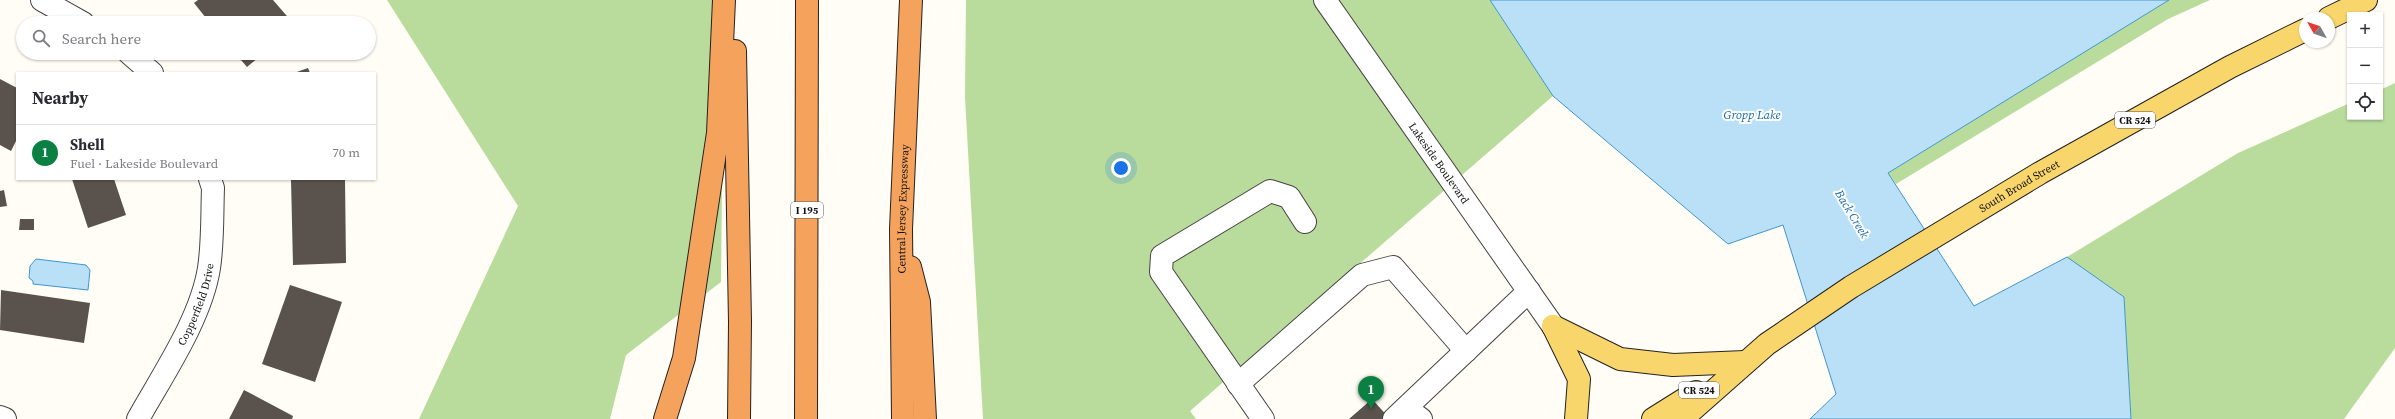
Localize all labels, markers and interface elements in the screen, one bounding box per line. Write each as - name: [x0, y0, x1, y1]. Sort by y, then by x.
- north arrow: [2299, 12, 2335, 48]
- map controls: [2347, 12, 2383, 120]
- button: +: [2347, 12, 2383, 48]
- search box: [16, 16, 376, 60]
- icon: search: [30, 27, 52, 49]
- text: Search here: [62, 28, 141, 49]
- button: −: [2347, 48, 2383, 84]
- button: locate: [2347, 84, 2383, 120]
- text: Nearby: [32, 86, 88, 110]
- water label: Gropp Lake: [1724, 107, 1781, 123]
- road number: CR 524: [2115, 112, 2155, 128]
- street label: Lakeside Boulevard: [1405, 120, 1473, 208]
- text: Shell: [70, 134, 105, 155]
- text: 1: [41, 144, 49, 161]
- text: 70 m: [332, 144, 360, 161]
- street label: Central Jersey Expressway: [894, 144, 913, 274]
- text: Fuel · Lakeside Boulevard: [70, 155, 218, 172]
- street label: South Broad Street: [1976, 156, 2063, 216]
- your location: [1111, 158, 1131, 178]
- water label: Back Creek: [1831, 186, 1873, 241]
- road number: I 195: [791, 202, 823, 218]
- street label: Copperfield Drive: [174, 262, 218, 348]
- pin: 1: [1358, 376, 1384, 409]
- road number: CR 524: [1679, 382, 1719, 398]

